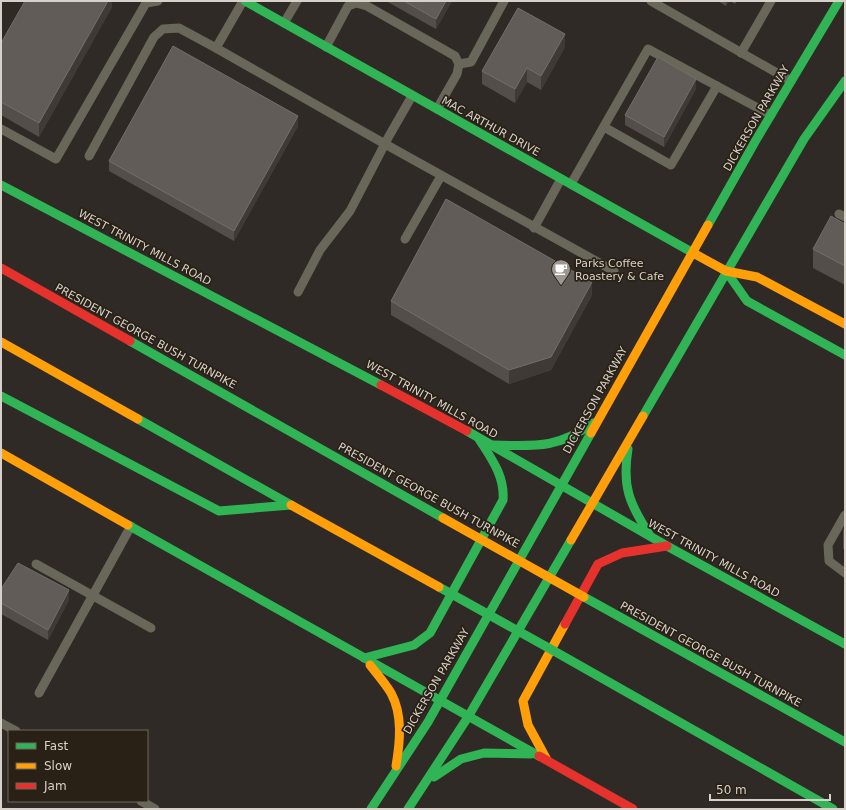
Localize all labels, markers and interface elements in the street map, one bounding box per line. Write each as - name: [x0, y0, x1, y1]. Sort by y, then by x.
- street label: DICKERSON PARKWAY: [721, 63, 792, 174]
- street label: MAC ARTHUR DRIVE: [439, 94, 542, 159]
- street label: WEST TRINITY MILLS ROAD: [76, 207, 213, 288]
- place label: Parks Coffee Roastery & Cafe: [575, 257, 664, 283]
- cafe icon: Parks Coffee Roastery & Cafe: [550, 258, 572, 286]
- street label: PRESIDENT GEORGE BUSH TURNPIKE: [53, 281, 239, 392]
- street label: DICKERSON PARKWAY: [561, 344, 630, 456]
- street label: WEST TRINITY MILLS ROAD: [364, 358, 500, 441]
- street label: PRESIDENT GEORGE BUSH TURNPIKE: [336, 440, 522, 551]
- street label: WEST TRINITY MILLS ROAD: [646, 517, 782, 600]
- street label: PRESIDENT GEORGE BUSH TURNPIKE: [618, 599, 804, 710]
- street label: DICKERSON PARKWAY: [401, 626, 472, 737]
- legend: [8, 730, 148, 802]
- text: Fast: [44, 739, 68, 753]
- text: Slow: [44, 759, 72, 773]
- scale bar: [710, 776, 830, 802]
- text: Jam: [43, 779, 67, 793]
- text: 50 m: [716, 783, 747, 797]

